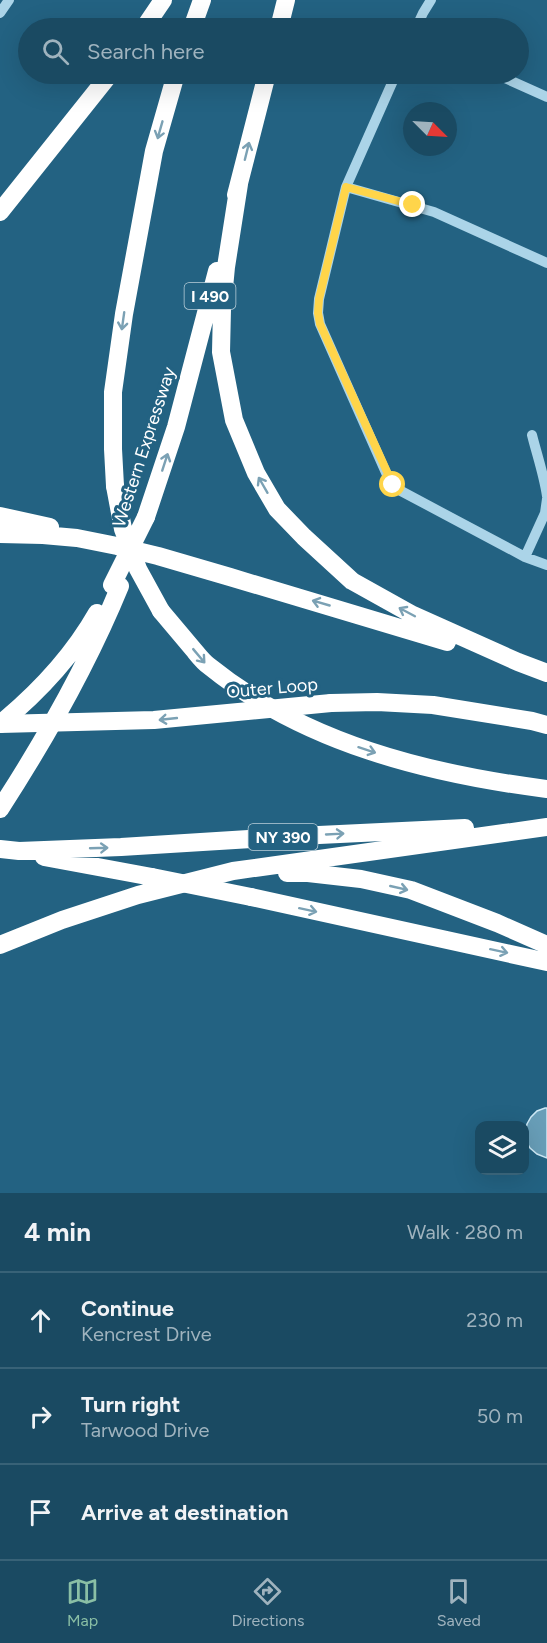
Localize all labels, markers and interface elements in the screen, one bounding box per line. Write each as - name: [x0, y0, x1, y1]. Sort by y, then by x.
- search box: [18, 18, 529, 84]
- icon: search: [39, 35, 72, 68]
- text: Search here: [87, 38, 205, 65]
- north arrow: [403, 102, 457, 156]
- one-way arrow: [154, 120, 165, 139]
- one-way arrow: [242, 142, 254, 161]
- route end: [399, 191, 425, 217]
- road number: I 490: [184, 283, 236, 309]
- one-way arrow: [117, 311, 128, 330]
- street label: Western Expressway: [108, 364, 180, 530]
- one-way arrow: [160, 453, 171, 472]
- route start: [379, 471, 405, 497]
- one-way arrow: [257, 477, 269, 494]
- one-way arrow: [312, 597, 331, 608]
- one-way arrow: [399, 606, 416, 618]
- one-way arrow: [192, 648, 206, 663]
- street label: Outer Loop: [225, 673, 319, 703]
- one-way arrow: [159, 714, 179, 725]
- one-way arrow: [357, 745, 376, 756]
- road number: NY 390: [248, 824, 318, 850]
- one-way arrow: [325, 829, 345, 840]
- one-way arrow: [88, 843, 108, 854]
- one-way arrow: [390, 882, 409, 894]
- one-way arrow: [298, 905, 317, 916]
- one-way arrow: [488, 946, 508, 957]
- map controls: [475, 1121, 529, 1175]
- button: layers: [475, 1121, 529, 1175]
- text: 4 min: [24, 1216, 91, 1248]
- text: Walk · 280 m: [407, 1220, 523, 1244]
- text: Continue: [81, 1295, 174, 1322]
- icon: ahead: [24, 1304, 57, 1337]
- text: 230 m: [466, 1308, 523, 1332]
- text: Kencrest Drive: [81, 1322, 212, 1346]
- text: Turn right: [81, 1391, 180, 1418]
- icon: right: [24, 1400, 57, 1433]
- text: 50 m: [477, 1404, 523, 1428]
- text: Tarwood Drive: [81, 1418, 209, 1442]
- icon: arrive: [24, 1496, 57, 1529]
- text: Arrive at destination: [81, 1499, 289, 1526]
- tab: Map: [66, 1575, 99, 1630]
- tab: Directions: [231, 1575, 304, 1630]
- tab: Saved: [437, 1575, 481, 1630]

